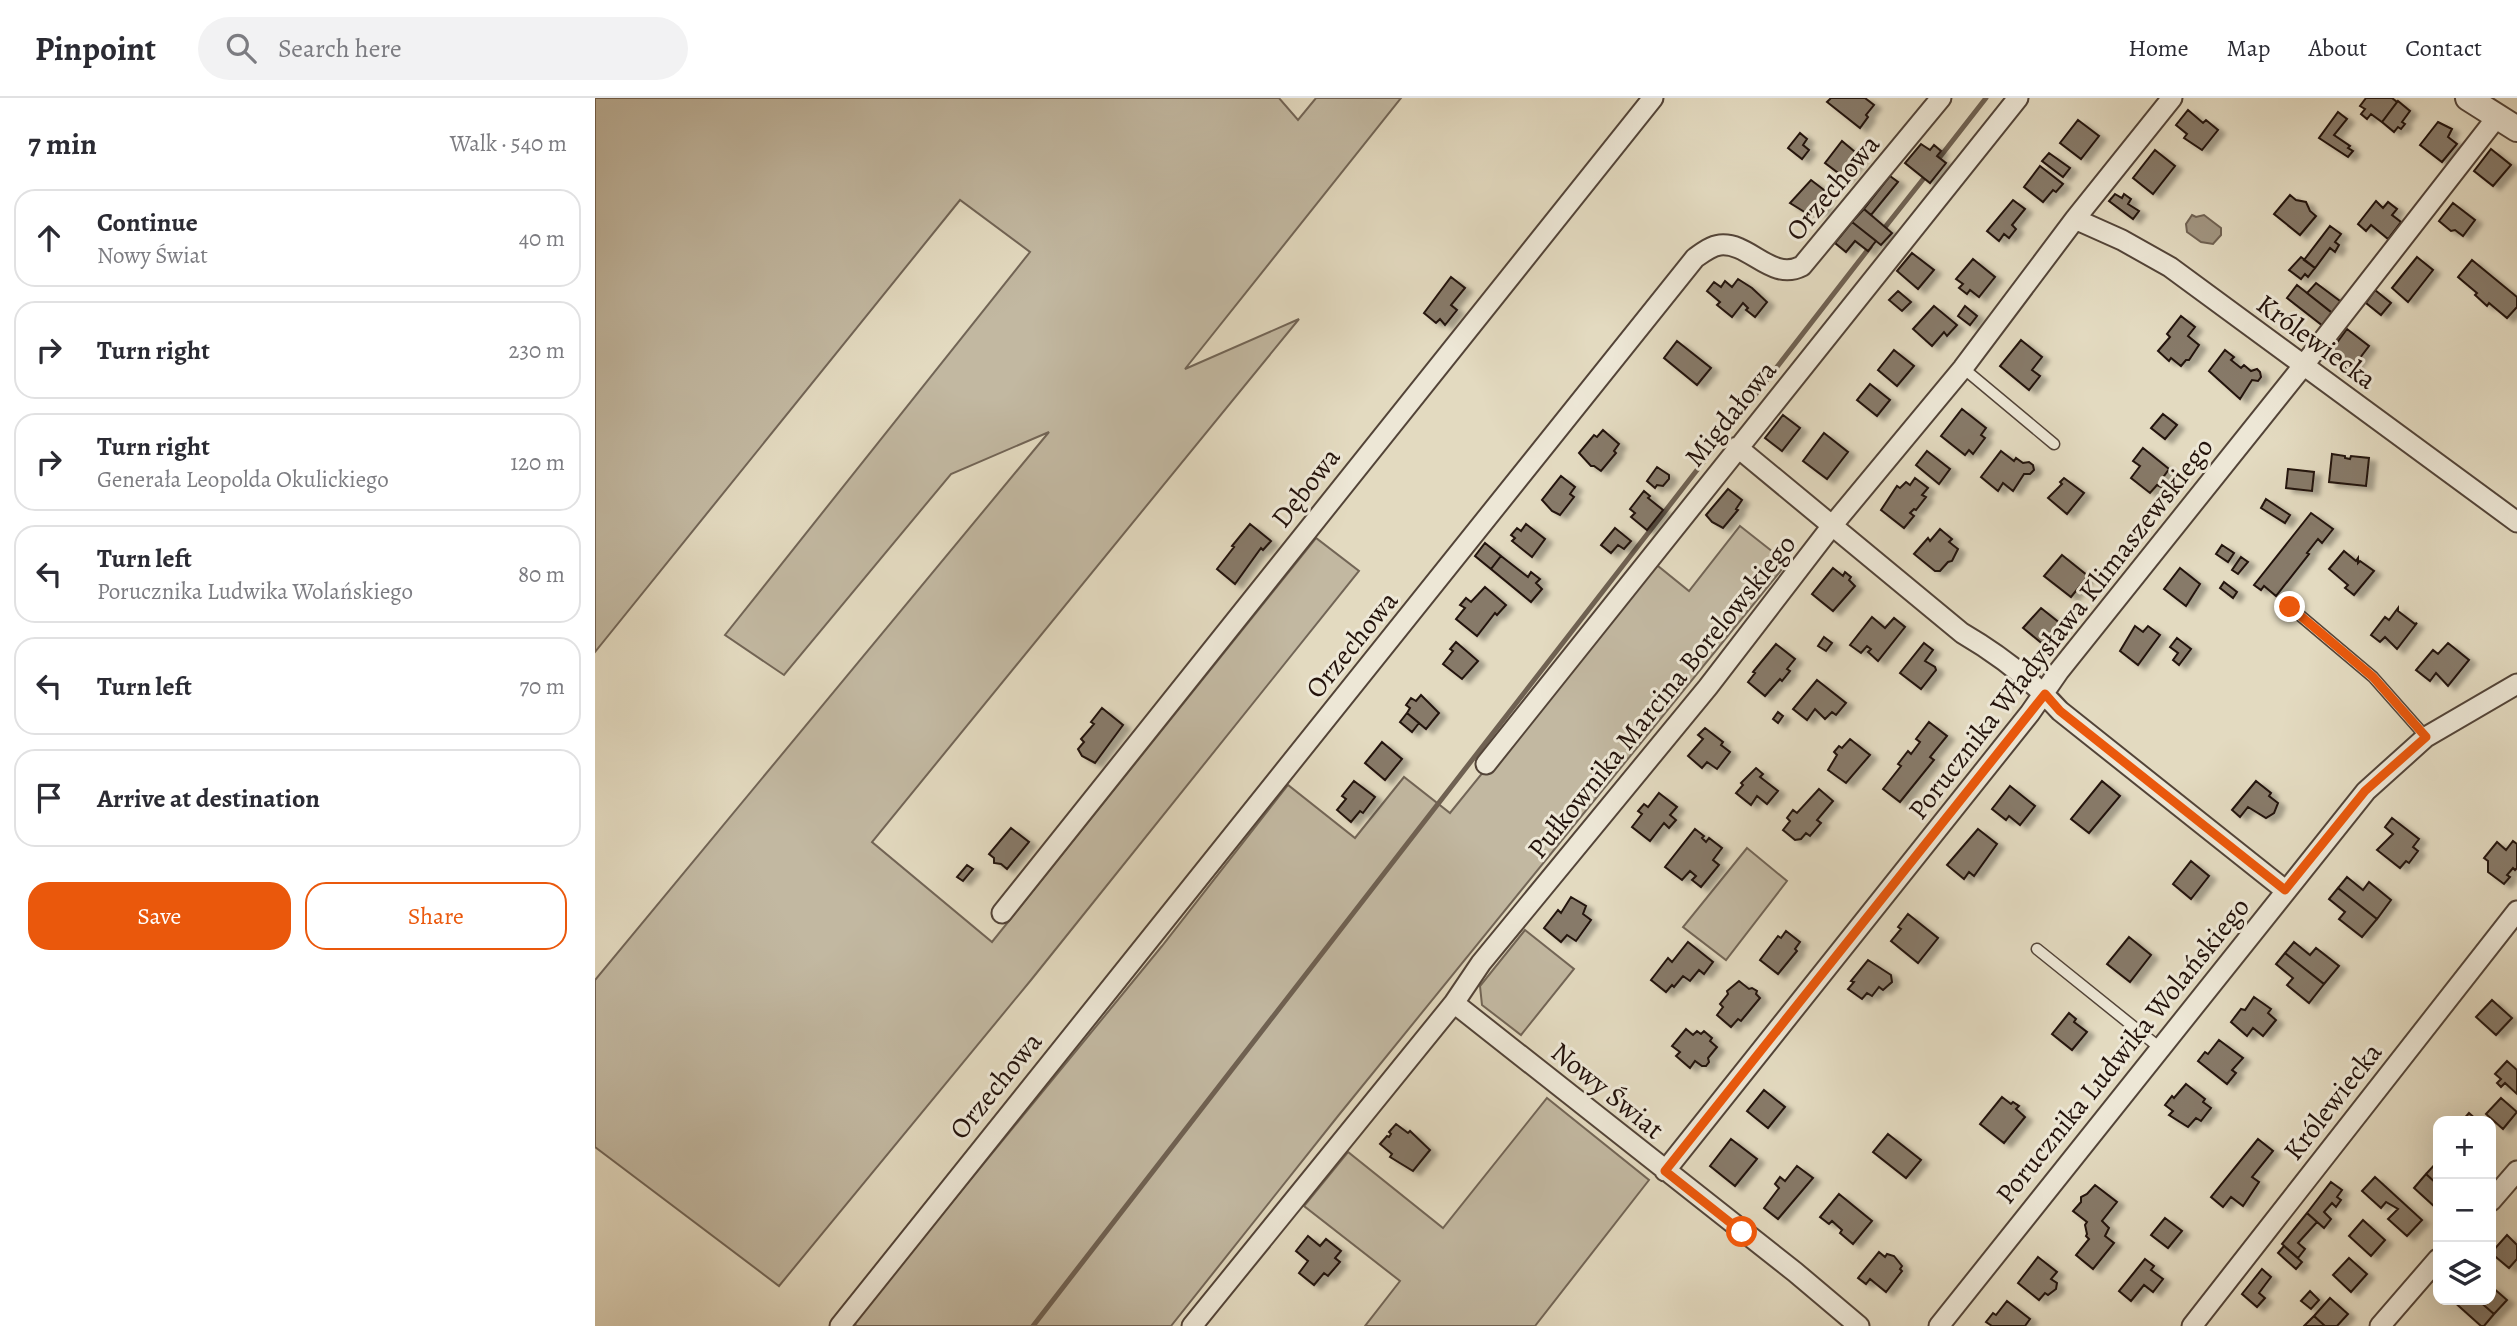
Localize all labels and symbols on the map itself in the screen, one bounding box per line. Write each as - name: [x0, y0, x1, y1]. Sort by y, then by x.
- street label: Orzechowa: [1777, 126, 1889, 249]
- street label: Królewiecka: [2249, 285, 2384, 398]
- street label: Migdałowa: [1676, 352, 1785, 475]
- street label: Porucznika Władysława Klimaszewskiego: [1899, 430, 2222, 828]
- street label: Dębowa: [1262, 440, 1349, 536]
- street label: Pułkownika Marcina Borelowskiego: [1519, 526, 1805, 867]
- street label: Orzechowa: [1297, 583, 1407, 706]
- route end: [2274, 591, 2305, 622]
- street label: Porucznika Ludwika Wolańskiego: [1987, 889, 2259, 1212]
- street label: Orzechowa: [941, 1024, 1051, 1147]
- street label: Nowy Świat: [1543, 1034, 1672, 1148]
- street label: Królewiecka: [2275, 1035, 2391, 1168]
- route start: [1726, 1216, 1757, 1247]

